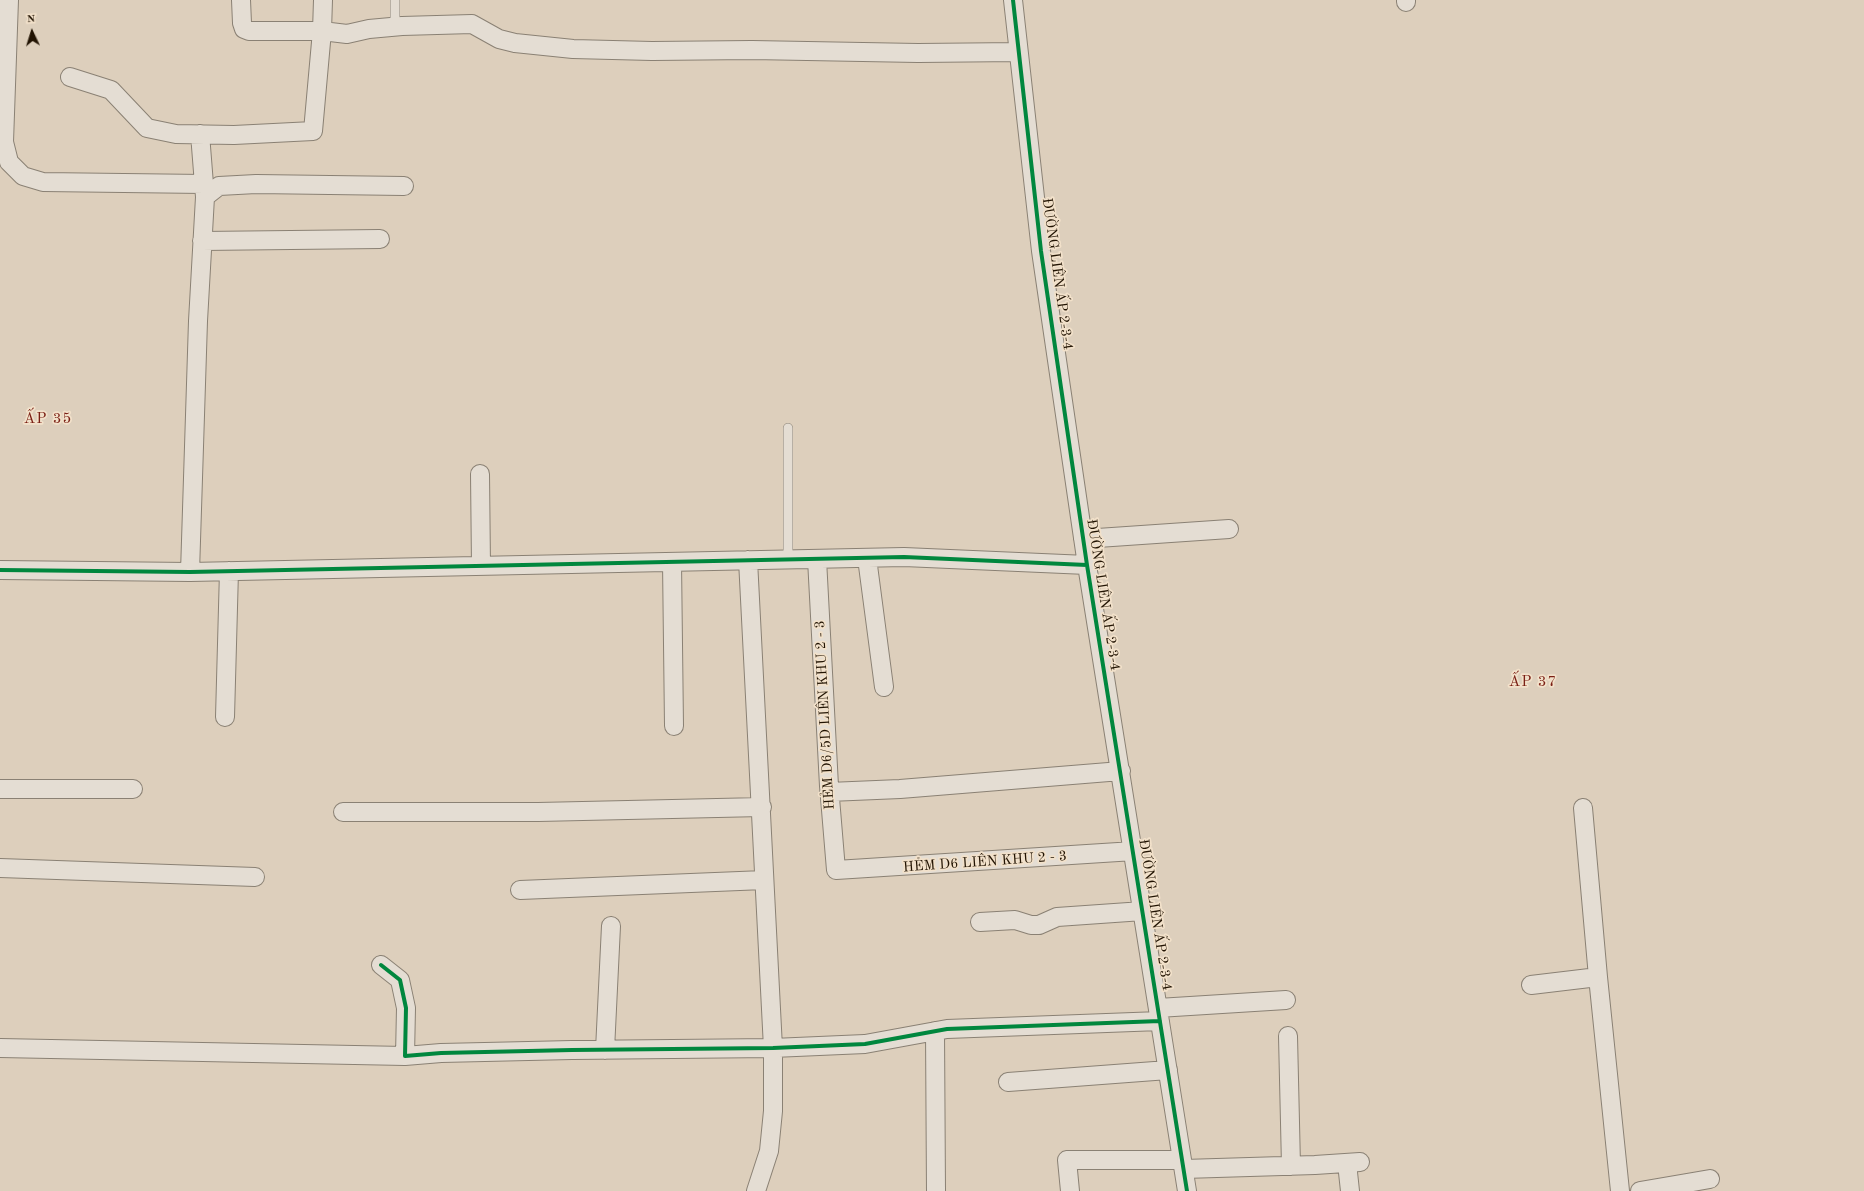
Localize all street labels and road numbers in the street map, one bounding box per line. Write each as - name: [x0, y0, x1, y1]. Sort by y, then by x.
- street label: ĐƯỜNG LIÊN ẤP 2-3-4: [1038, 197, 1076, 351]
- street label: ĐƯỜNG LIÊN ẤP 2-3-4: [1083, 518, 1123, 672]
- street label: HẺM D6/5D LIÊN KHU 2 - 3: [812, 620, 838, 810]
- street label: ĐƯỜNG LIÊN ẤP 2-3-4: [1135, 838, 1175, 992]
- street label: HẺM D6 LIÊN KHU 2 - 3: [902, 848, 1068, 876]

